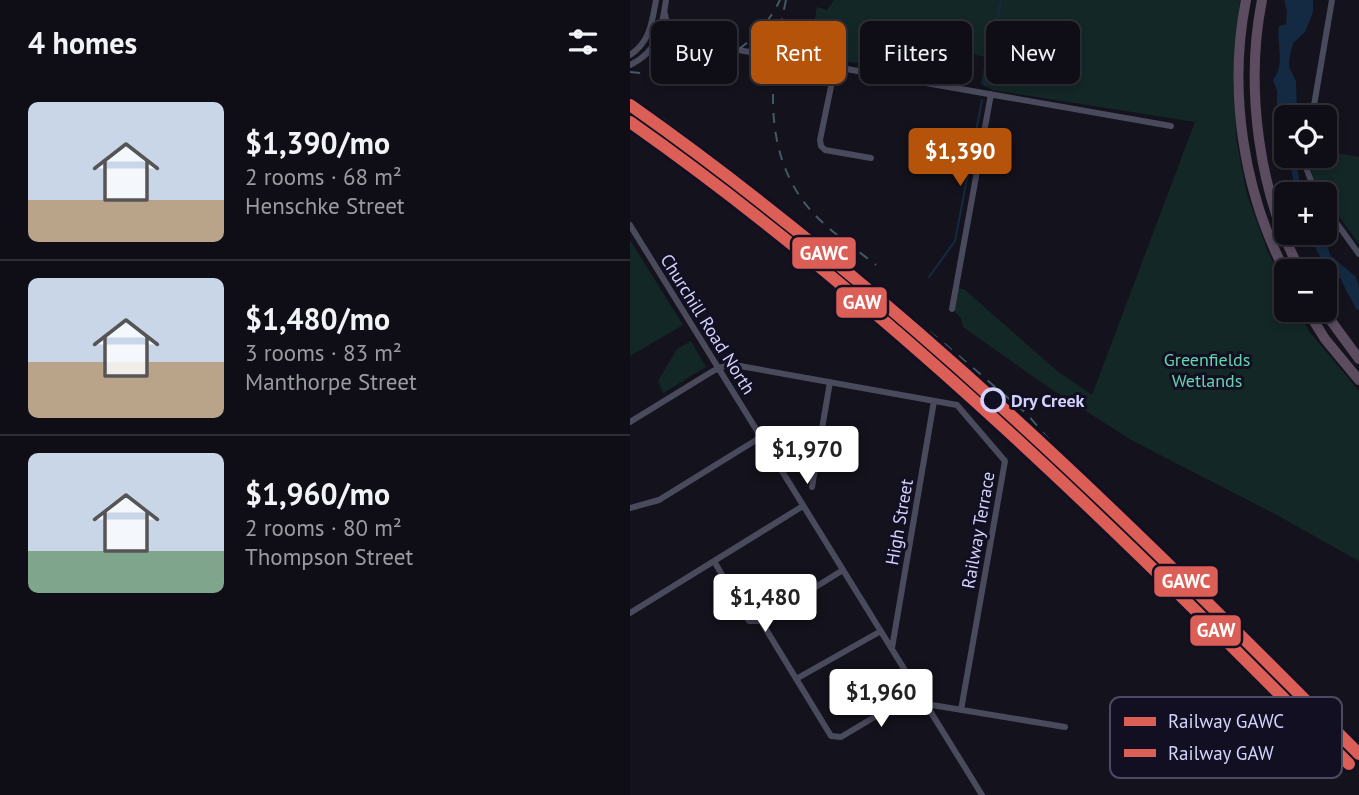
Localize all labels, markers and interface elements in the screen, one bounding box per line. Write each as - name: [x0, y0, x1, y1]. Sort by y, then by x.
- chip: Buy: [651, 21, 737, 84]
- chip: Rent: [751, 21, 846, 84]
- chip: Filters: [860, 21, 972, 84]
- chip: New: [986, 21, 1080, 84]
- text: 4 homes: [28, 23, 137, 62]
- icon: filters: [564, 23, 602, 61]
- map controls: [1274, 105, 1337, 322]
- button: locate: [1274, 105, 1337, 168]
- text: $1,390/mo: [245, 123, 390, 162]
- pin: $1,390: [903, 128, 1017, 188]
- icon: home: [84, 130, 168, 214]
- text: $1,390: [924, 136, 996, 165]
- text: 2 rooms · 68 m²: [245, 162, 402, 191]
- button: +: [1274, 182, 1337, 245]
- text: Henschke Street: [245, 191, 405, 220]
- line badge: GAWC: [791, 236, 857, 270]
- text: GAWC: [800, 241, 849, 265]
- street label: Churchill Road North: [655, 249, 761, 399]
- button: −: [1274, 259, 1337, 322]
- line badge: GAW: [835, 286, 888, 319]
- text: GAW: [843, 290, 882, 314]
- text: $1,480/mo: [245, 299, 390, 338]
- icon: home: [84, 306, 168, 390]
- text: 3 rooms · 83 m²: [245, 338, 402, 367]
- park label: Greenfields Wetlands: [1164, 348, 1250, 392]
- text: Manthorpe Street: [245, 367, 417, 396]
- marker: Dry Creek: [981, 388, 1005, 412]
- place label: Dry Creek: [1011, 389, 1085, 412]
- pin: $1,970: [750, 426, 864, 486]
- text: $1,970: [771, 434, 843, 463]
- street label: Railway Terrace: [956, 470, 1000, 590]
- text: $1,960/mo: [245, 474, 390, 513]
- street label: High Street: [880, 477, 918, 567]
- icon: home: [84, 481, 168, 565]
- text: 2 rooms · 80 m²: [245, 513, 402, 542]
- text: Thompson Street: [245, 542, 413, 571]
- line badge: GAWC: [1153, 565, 1219, 598]
- text: GAWC: [1162, 569, 1211, 593]
- pin: $1,480: [708, 574, 822, 634]
- text: $1,480: [729, 582, 801, 611]
- line badge: GAW: [1189, 614, 1242, 647]
- text: GAW: [1197, 618, 1236, 642]
- pin: $1,960: [824, 670, 938, 729]
- text: $1,960: [845, 677, 917, 706]
- legend: [1110, 697, 1342, 778]
- text: Railway GAWC: [1168, 709, 1284, 733]
- text: Railway GAW: [1168, 741, 1274, 765]

